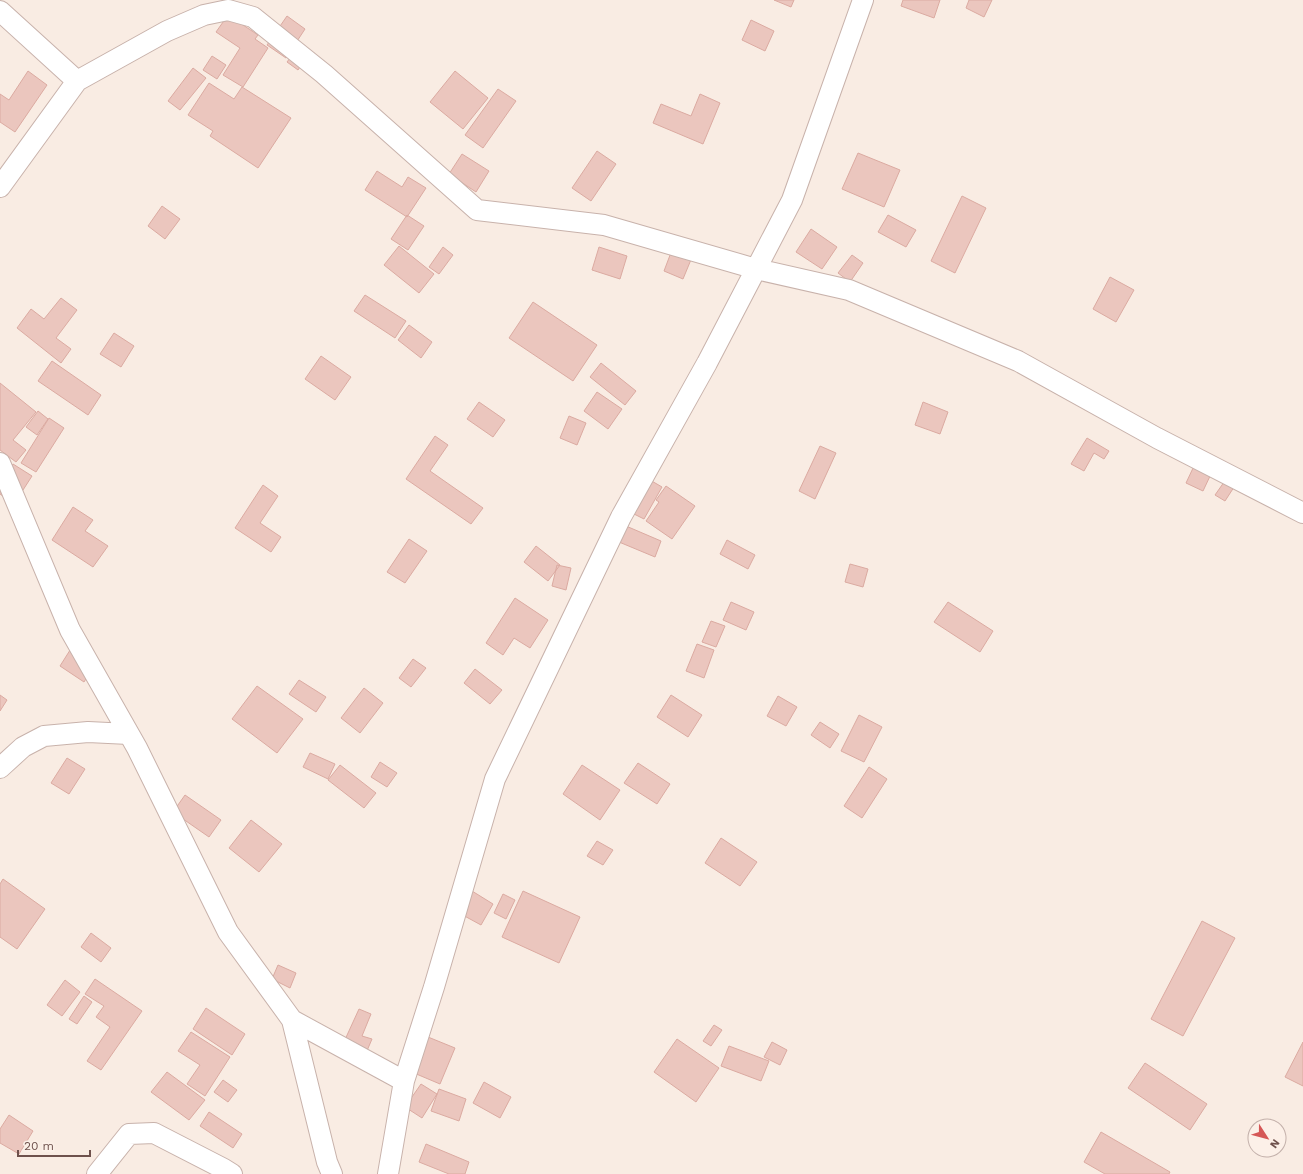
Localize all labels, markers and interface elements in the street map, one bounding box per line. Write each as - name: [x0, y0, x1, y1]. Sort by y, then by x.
- north arrow: [1247, 1118, 1287, 1158]
- scale bar: [18, 1132, 90, 1158]
- text: N: [1267, 1136, 1282, 1151]
- text: 20 m: [24, 1139, 54, 1153]

